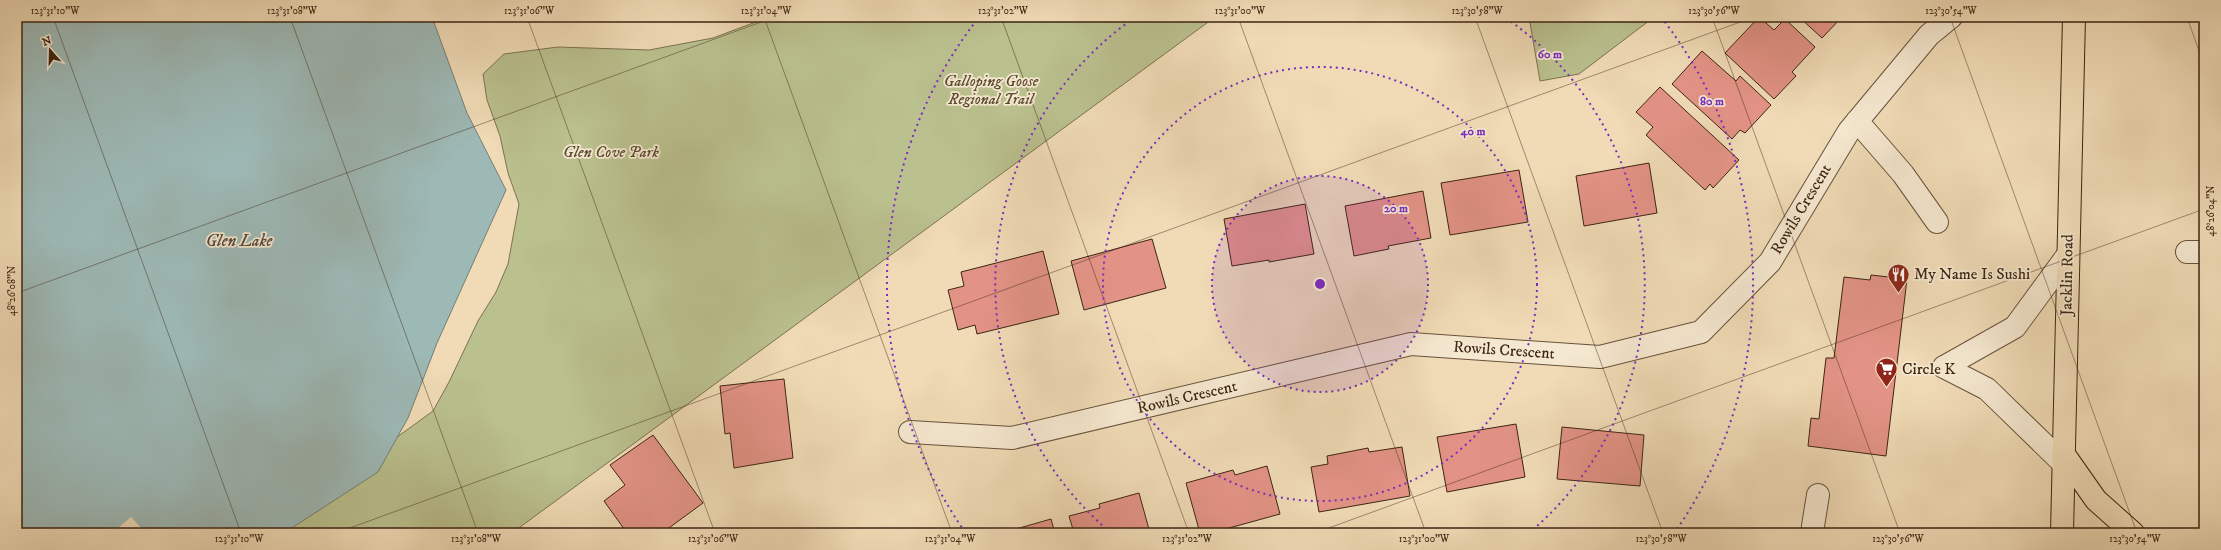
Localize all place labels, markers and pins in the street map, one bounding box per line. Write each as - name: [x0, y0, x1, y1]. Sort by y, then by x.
- restaurant icon: My Name Is Sushi: [1886, 261, 1912, 294]
- place label: My Name Is Sushi: [1914, 264, 2030, 284]
- centre of rings: [1313, 277, 1327, 291]
- supermarket icon: Circle K: [1873, 356, 1899, 389]
- place label: Circle K: [1902, 359, 1956, 379]

